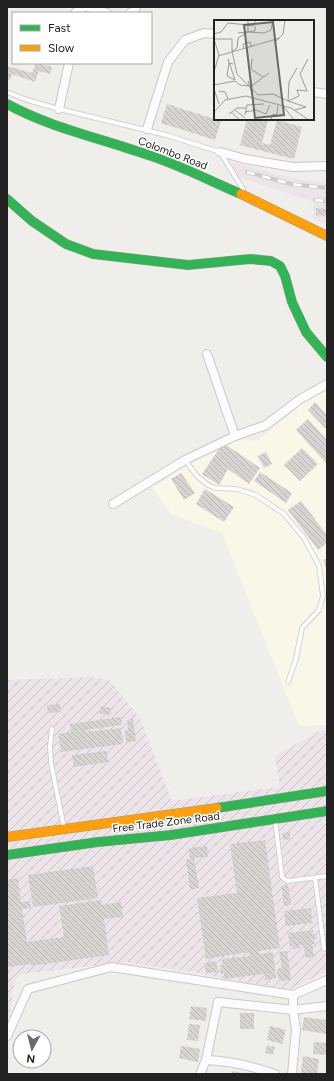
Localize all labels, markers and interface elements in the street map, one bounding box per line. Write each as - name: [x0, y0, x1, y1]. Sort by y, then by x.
- legend: [12, 12, 152, 64]
- inset map: [214, 20, 314, 120]
- text: Fast: [48, 21, 71, 35]
- text: Slow: [48, 41, 75, 55]
- street label: Colombo Road: [136, 134, 209, 173]
- street label: Free Trade Zone Road: [112, 809, 220, 836]
- north arrow: [12, 1029, 52, 1069]
- text: N: [26, 1051, 36, 1065]

